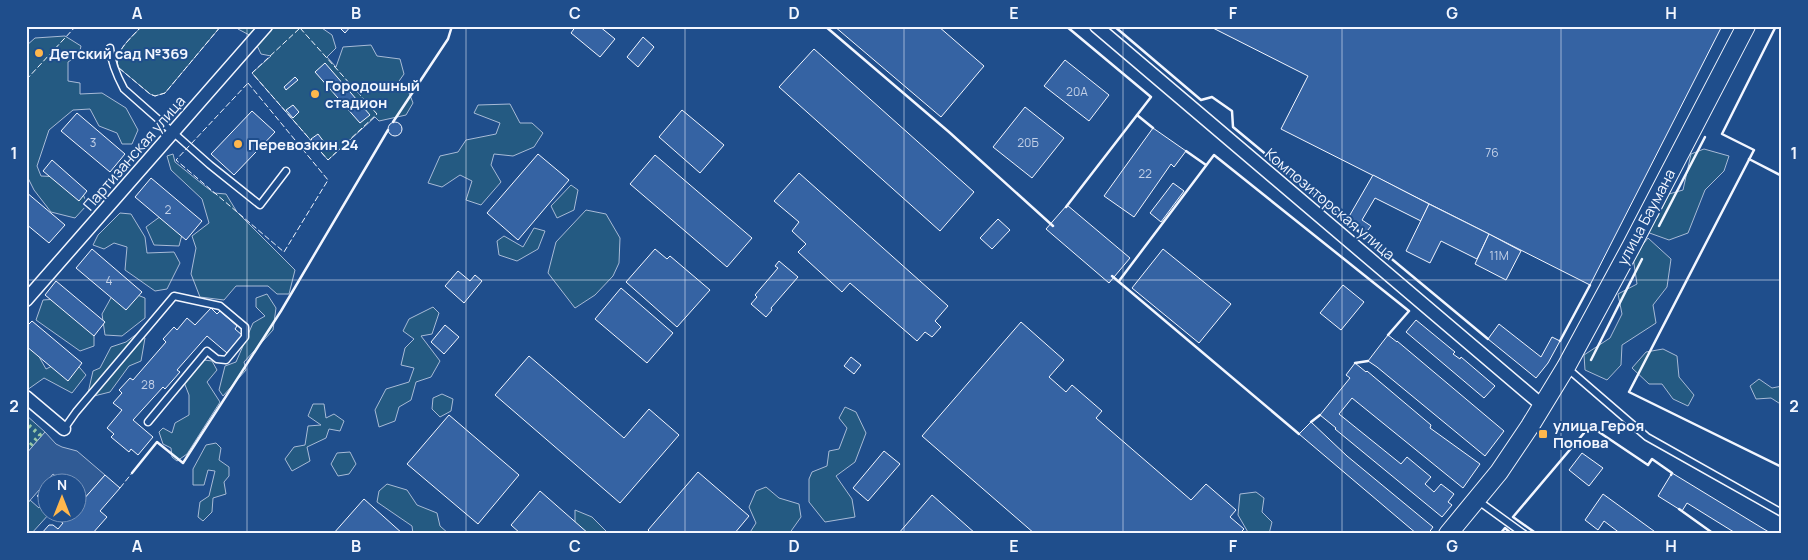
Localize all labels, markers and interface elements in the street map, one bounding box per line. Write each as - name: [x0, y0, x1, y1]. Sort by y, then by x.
- text: A: [132, 2, 143, 24]
- text: B: [351, 2, 361, 24]
- text: C: [569, 2, 581, 24]
- text: D: [788, 2, 800, 24]
- text: E: [1009, 2, 1019, 24]
- text: F: [1229, 2, 1238, 24]
- text: G: [1446, 2, 1458, 24]
- text: H: [1665, 2, 1677, 24]
- place label: Детский сад №369: [49, 43, 188, 64]
- marker: Детский сад №369: [33, 47, 45, 59]
- place label: Городошный стадион: [325, 75, 420, 113]
- house number: 20А: [1066, 83, 1088, 100]
- marker: Городошный стадион: [309, 88, 321, 100]
- street label: Партизанская улица: [78, 91, 190, 215]
- house number: 3: [90, 134, 96, 151]
- place label: Перевозкин 24: [248, 134, 359, 155]
- house number: 20Б: [1017, 134, 1039, 151]
- marker: Перевозкин 24: [232, 138, 244, 150]
- text: 1: [10, 142, 18, 164]
- text: 1: [1790, 142, 1798, 164]
- street label: Композиторская улица: [1260, 143, 1400, 265]
- house number: 76: [1485, 144, 1499, 161]
- house number: 22: [1138, 165, 1152, 182]
- street label: улица Баумана: [1612, 165, 1680, 269]
- house number: 2: [165, 201, 172, 218]
- house number: 11М: [1489, 247, 1509, 264]
- house number: 4: [105, 272, 113, 289]
- house number: 28: [141, 376, 155, 393]
- text: 2: [9, 395, 19, 417]
- text: 2: [1789, 395, 1799, 417]
- place label: улица Героя Попова: [1553, 415, 1644, 453]
- marker: улица Героя Попова: [1537, 428, 1549, 440]
- north arrow: [38, 472, 88, 522]
- text: N: [57, 475, 67, 494]
- text: A: [132, 535, 143, 557]
- text: B: [351, 535, 361, 557]
- text: C: [569, 535, 581, 557]
- text: D: [788, 535, 800, 557]
- text: E: [1009, 535, 1019, 557]
- text: F: [1229, 535, 1238, 557]
- text: G: [1446, 535, 1458, 557]
- text: H: [1665, 535, 1677, 557]

